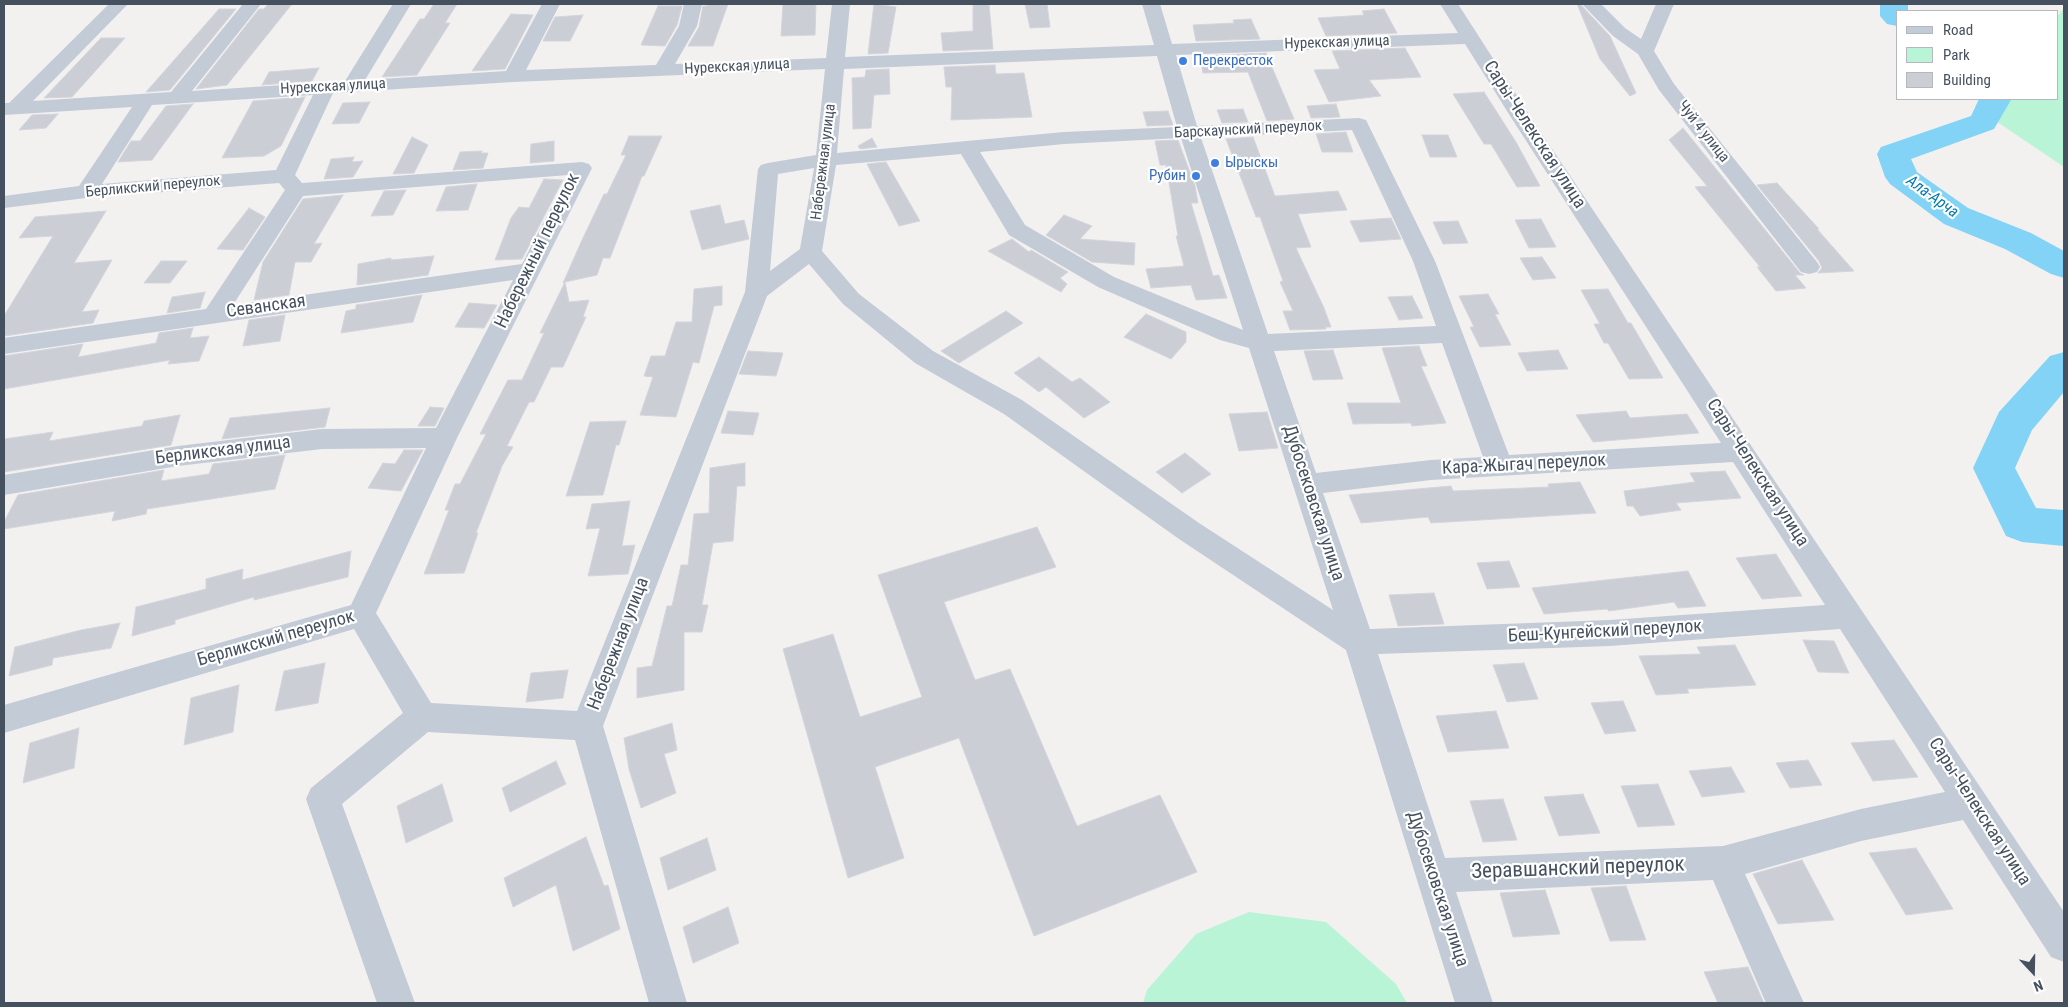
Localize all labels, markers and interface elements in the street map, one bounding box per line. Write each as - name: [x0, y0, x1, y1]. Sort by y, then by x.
- legend: [1896, 10, 2058, 100]
- text: Road: [1943, 21, 1973, 39]
- street label: Нурекская улица: [1284, 32, 1390, 54]
- text: Park: [1943, 46, 1970, 64]
- place label: Перекресток: [1193, 52, 1273, 70]
- street label: Нурекская улица: [684, 55, 790, 79]
- marker: Перекресток: [1177, 55, 1189, 67]
- street label: Сары-Челекская улица: [1478, 57, 1590, 213]
- text: Building: [1943, 71, 1991, 89]
- street label: Нурекская улица: [280, 75, 386, 99]
- street label: Чуй 4 улица: [1673, 98, 1733, 166]
- street label: Набережная улица: [808, 103, 840, 221]
- street label: Барскаунский переулок: [1174, 117, 1322, 143]
- place label: Ырыскы: [1225, 154, 1278, 172]
- marker: Ырыскы: [1209, 157, 1221, 169]
- place label: Рубин: [1149, 167, 1186, 185]
- street label: Набережный переулок: [491, 170, 585, 332]
- marker: Рубин: [1190, 170, 1202, 182]
- street label: Берликский переулок: [85, 172, 221, 202]
- water label: Ала-Арча: [1902, 172, 1962, 222]
- street label: Севанская: [225, 291, 307, 323]
- street label: Сары-Челекская улица: [1701, 395, 1813, 551]
- street label: Дубосековская улица: [1278, 422, 1348, 584]
- street label: Берликская улица: [154, 432, 292, 470]
- street label: Кара-Жыгач переулок: [1442, 450, 1606, 480]
- street label: Набережная улица: [584, 575, 654, 713]
- street label: Берликский переулок: [195, 606, 357, 672]
- street label: Беш-Кунгейский переулок: [1507, 616, 1703, 648]
- street label: Сары-Челекская улица: [1923, 734, 2035, 890]
- street label: Дубосековская улица: [1402, 808, 1472, 970]
- street label: Зеравшанский переулок: [1471, 853, 1685, 885]
- north arrow: [2008, 947, 2058, 997]
- text: N: [2032, 977, 2045, 995]

